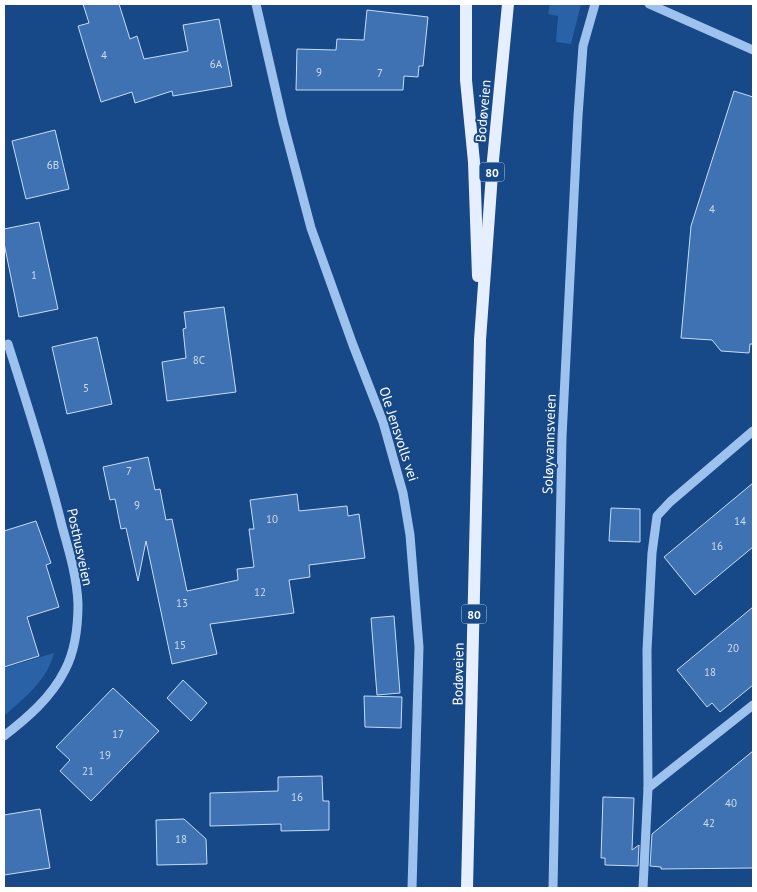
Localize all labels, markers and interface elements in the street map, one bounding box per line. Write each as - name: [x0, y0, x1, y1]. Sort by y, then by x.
- house number: 4: [101, 48, 107, 62]
- house number: 6A: [210, 57, 223, 71]
- house number: 9: [316, 65, 322, 79]
- house number: 7: [377, 66, 383, 80]
- street label: Bodøveien: [471, 79, 495, 143]
- house number: 6B: [47, 158, 59, 172]
- road number: 80: [480, 162, 504, 182]
- house number: 4: [709, 202, 715, 216]
- house number: 1: [31, 268, 37, 282]
- house number: 8C: [193, 353, 205, 367]
- house number: 5: [83, 381, 89, 395]
- street label: Ole Jensvolls vei: [375, 384, 423, 484]
- street label: Soløyvannsveien: [538, 394, 560, 494]
- house number: 7: [126, 464, 132, 478]
- house number: 9: [134, 498, 140, 512]
- street label: Posthusveien: [63, 507, 97, 587]
- house number: 10: [266, 512, 278, 526]
- house number: 14: [734, 514, 746, 528]
- house number: 16: [711, 539, 723, 553]
- house number: 12: [254, 585, 266, 599]
- house number: 13: [176, 596, 188, 610]
- road number: 80: [462, 604, 486, 624]
- house number: 15: [174, 638, 186, 652]
- house number: 20: [727, 641, 739, 655]
- street label: Bodøveien: [448, 642, 468, 706]
- house number: 18: [704, 665, 716, 679]
- house number: 17: [112, 727, 124, 741]
- house number: 19: [99, 748, 111, 762]
- house number: 21: [82, 764, 94, 778]
- house number: 16: [291, 790, 303, 804]
- house number: 40: [725, 796, 737, 810]
- house number: 42: [703, 816, 715, 830]
- house number: 18: [175, 832, 187, 846]

